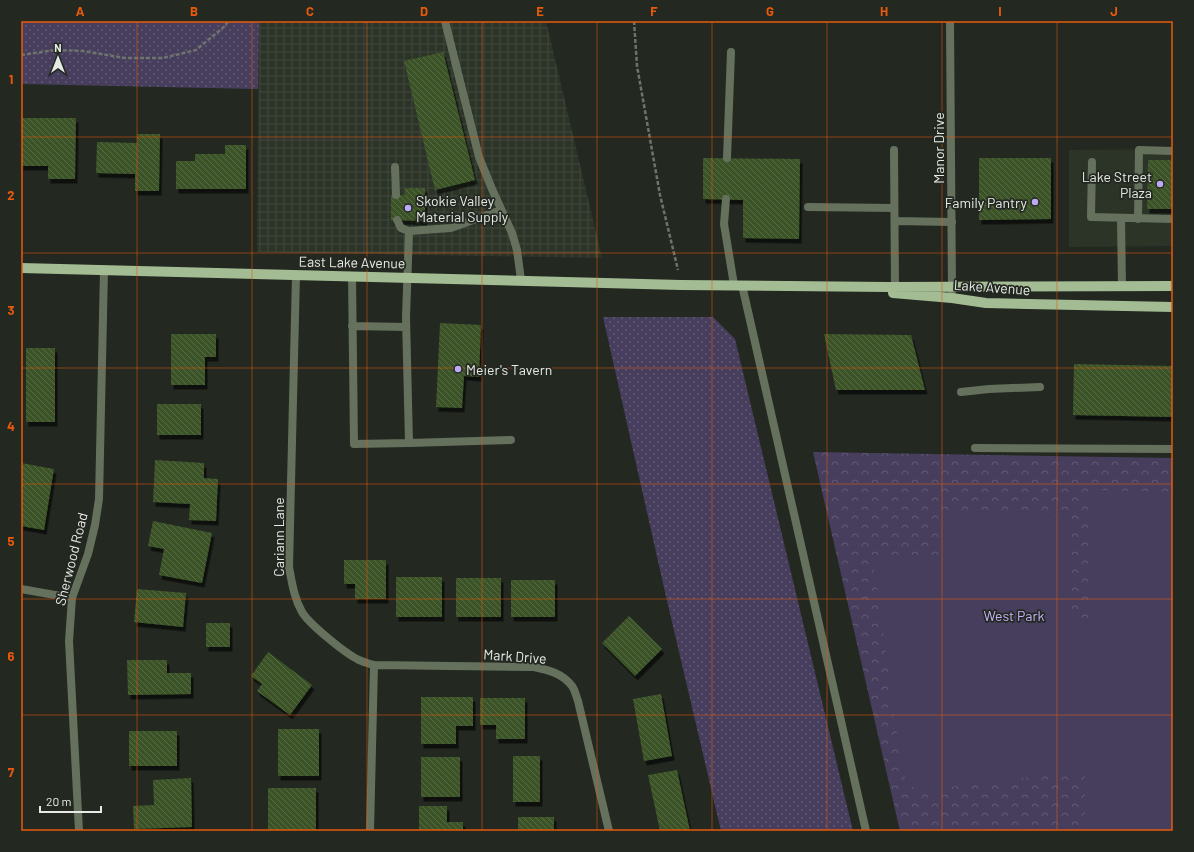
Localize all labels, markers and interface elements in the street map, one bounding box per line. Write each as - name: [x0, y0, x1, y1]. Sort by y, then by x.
- text: A: [76, 3, 85, 19]
- text: B: [190, 3, 198, 19]
- text: C: [306, 3, 314, 19]
- text: D: [420, 3, 428, 19]
- text: E: [536, 3, 544, 19]
- text: F: [650, 3, 658, 19]
- text: G: [766, 3, 774, 19]
- text: H: [880, 3, 888, 19]
- text: I: [998, 3, 1002, 19]
- text: J: [1110, 3, 1118, 19]
- north arrow: [38, 38, 78, 78]
- text: N: [54, 41, 62, 54]
- text: 1: [9, 71, 13, 87]
- street label: Manor Drive: [930, 112, 947, 184]
- place label: Lake Street Plaza: [1082, 168, 1152, 201]
- marker: Lake Street Plaza: [1155, 179, 1165, 189]
- text: 2: [7, 187, 15, 203]
- place label: Skokie Valley Material Supply: [416, 192, 509, 225]
- place label: Family Pantry: [945, 194, 1028, 211]
- marker: Family Pantry: [1030, 197, 1040, 207]
- marker: Skokie Valley Material Supply: [403, 203, 413, 213]
- street label: East Lake Avenue: [298, 253, 406, 271]
- street label: Lake Avenue: [953, 276, 1031, 298]
- text: 3: [7, 302, 15, 318]
- place label: Meier's Tavern: [466, 361, 552, 378]
- marker: Meier's Tavern: [453, 364, 463, 374]
- text: 4: [7, 418, 15, 434]
- street label: Cariann Lane: [270, 497, 287, 577]
- street label: Sherwood Road: [51, 511, 91, 607]
- text: 5: [7, 533, 15, 549]
- park label: West Park: [983, 607, 1045, 624]
- street label: Mark Drive: [483, 645, 547, 667]
- text: 6: [8, 648, 15, 664]
- text: 7: [8, 764, 15, 780]
- scale bar: [40, 788, 101, 814]
- text: 20 m: [46, 794, 72, 808]

